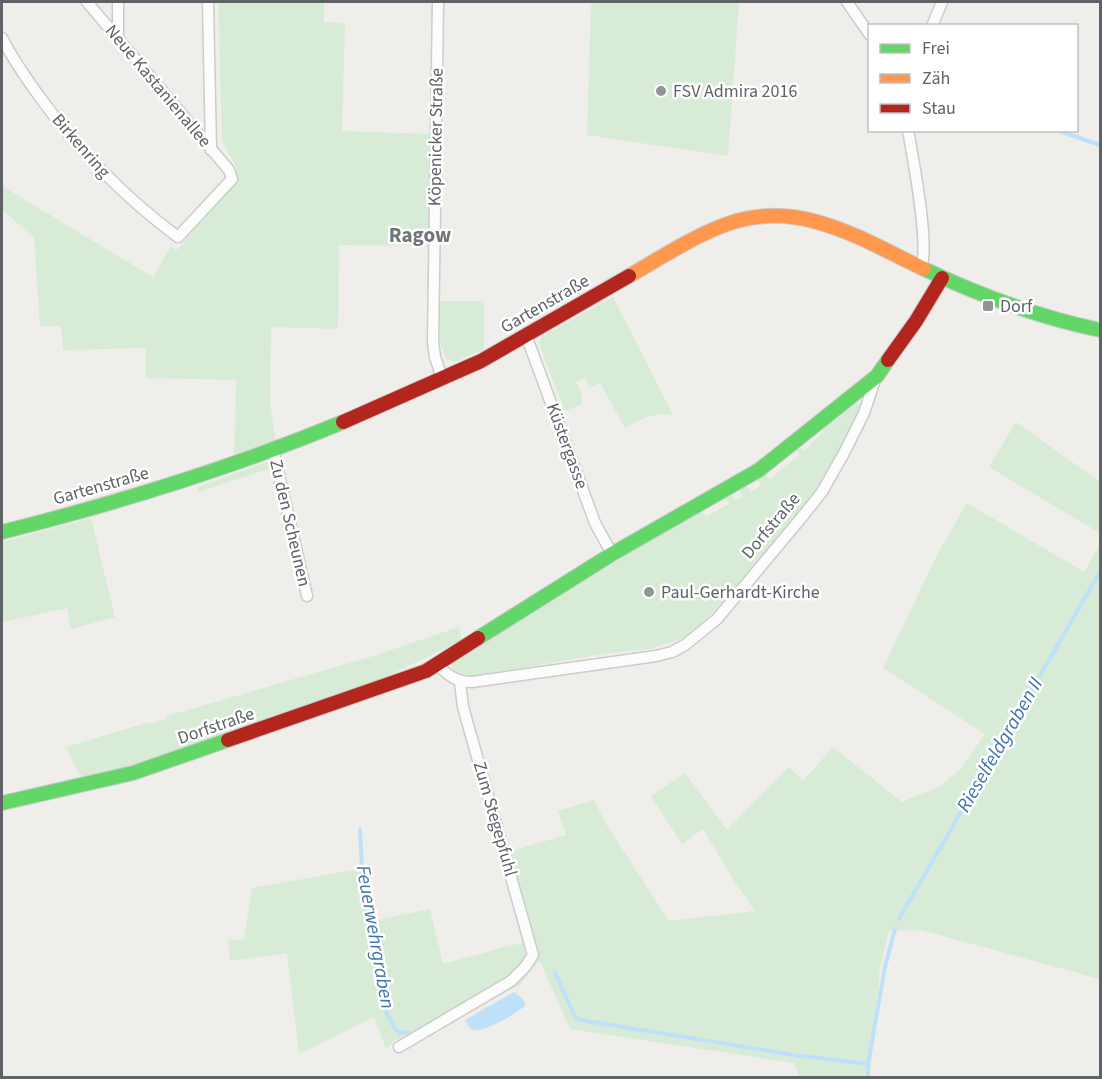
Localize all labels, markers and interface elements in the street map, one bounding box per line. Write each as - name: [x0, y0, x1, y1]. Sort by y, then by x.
- street label: Neue Kastanienallee: [99, 19, 217, 153]
- legend: [868, 24, 1078, 132]
- text: Frei: [922, 36, 950, 61]
- text: Zäh: [922, 66, 950, 91]
- street label: Köpenicker Straße: [422, 68, 450, 206]
- place label: FSV Admira 2016: [673, 79, 797, 104]
- marker: FSV Admira 2016: [654, 84, 668, 98]
- text: Stau: [922, 96, 956, 121]
- street label: Birkenring: [46, 108, 116, 184]
- district label: Ragow: [389, 220, 451, 250]
- street label: Gartenstraße: [496, 269, 594, 339]
- place label: Dorf: [1000, 294, 1033, 319]
- marker: Dorf: [981, 299, 995, 313]
- street label: Küstergasse: [540, 400, 594, 493]
- street label: Zu den Scheunen: [263, 457, 317, 589]
- street label: Gartenstraße: [50, 460, 152, 512]
- street label: Dorfstraße: [736, 487, 806, 565]
- place label: Paul-Gerhardt-Kirche: [661, 580, 820, 605]
- marker: Paul-Gerhardt-Kirche: [642, 585, 656, 599]
- water label: Rieselfeldgraben II: [950, 672, 1050, 818]
- street label: Dorfstraße: [174, 701, 258, 751]
- street label: Zum Stegepfuhl: [467, 759, 523, 879]
- water label: Feuerwehrgraben: [349, 863, 401, 1011]

